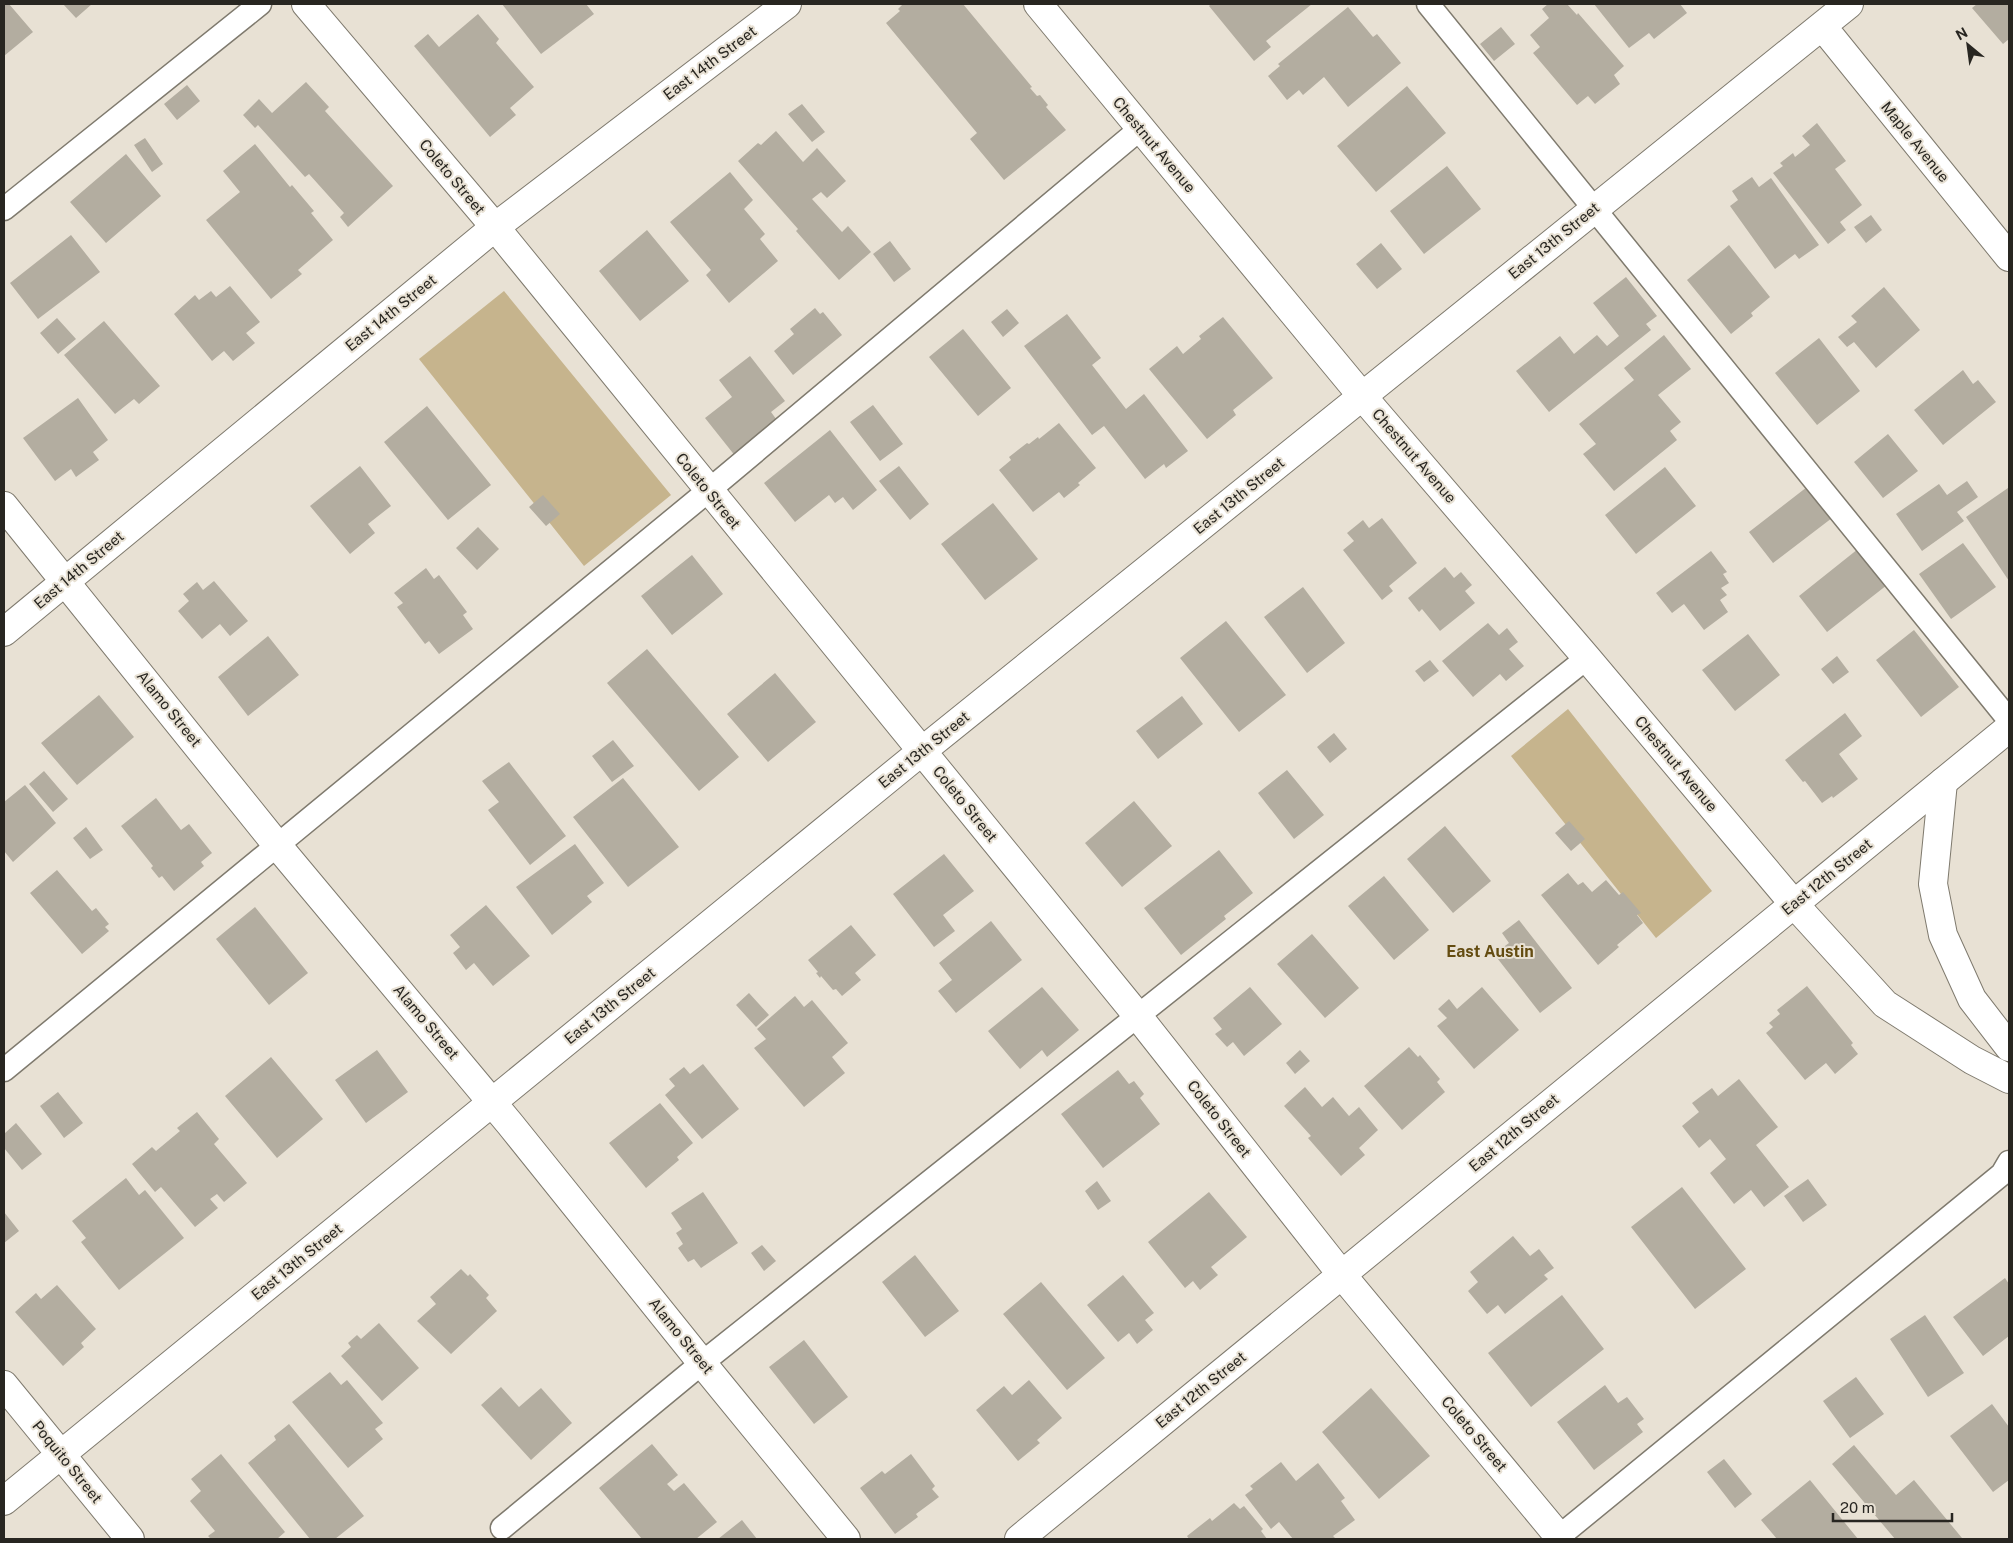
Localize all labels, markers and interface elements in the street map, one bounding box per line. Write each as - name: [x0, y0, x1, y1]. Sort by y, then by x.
- north arrow: [1943, 20, 1993, 70]
- street label: East 14th Street: [660, 22, 760, 103]
- text: N: [1953, 24, 1970, 43]
- street label: Chestnut Avenue: [1110, 94, 1199, 196]
- street label: Maple Avenue: [1878, 98, 1953, 185]
- street label: Coleto Street: [416, 136, 489, 218]
- street label: East 13th Street: [1505, 199, 1603, 282]
- street label: East 14th Street: [342, 271, 440, 354]
- street label: Chestnut Avenue: [1369, 405, 1460, 506]
- street label: Coleto Street: [673, 449, 744, 532]
- street label: East 13th Street: [1190, 454, 1288, 537]
- street label: East 14th Street: [30, 527, 127, 612]
- street label: Alamo Street: [134, 667, 205, 750]
- street label: East 13th Street: [875, 708, 973, 791]
- street label: Chestnut Avenue: [1632, 713, 1721, 815]
- street label: Coleto Street: [930, 762, 1001, 845]
- street label: East 12th Street: [1778, 835, 1875, 918]
- district label: East Austin: [1446, 942, 1534, 961]
- street label: East 13th Street: [561, 964, 659, 1047]
- street label: Alamo Street: [390, 981, 463, 1063]
- street label: Coleto Street: [1184, 1077, 1255, 1161]
- street label: East 12th Street: [1466, 1090, 1562, 1175]
- street label: East 13th Street: [248, 1220, 346, 1303]
- street label: Alamo Street: [646, 1294, 717, 1377]
- street label: East 12th Street: [1152, 1348, 1249, 1431]
- street label: Coleto Street: [1438, 1393, 1511, 1475]
- street label: Poquito Street: [29, 1417, 106, 1506]
- scale bar: [1833, 1490, 1952, 1522]
- text: 20 m: [1840, 1499, 1875, 1516]

